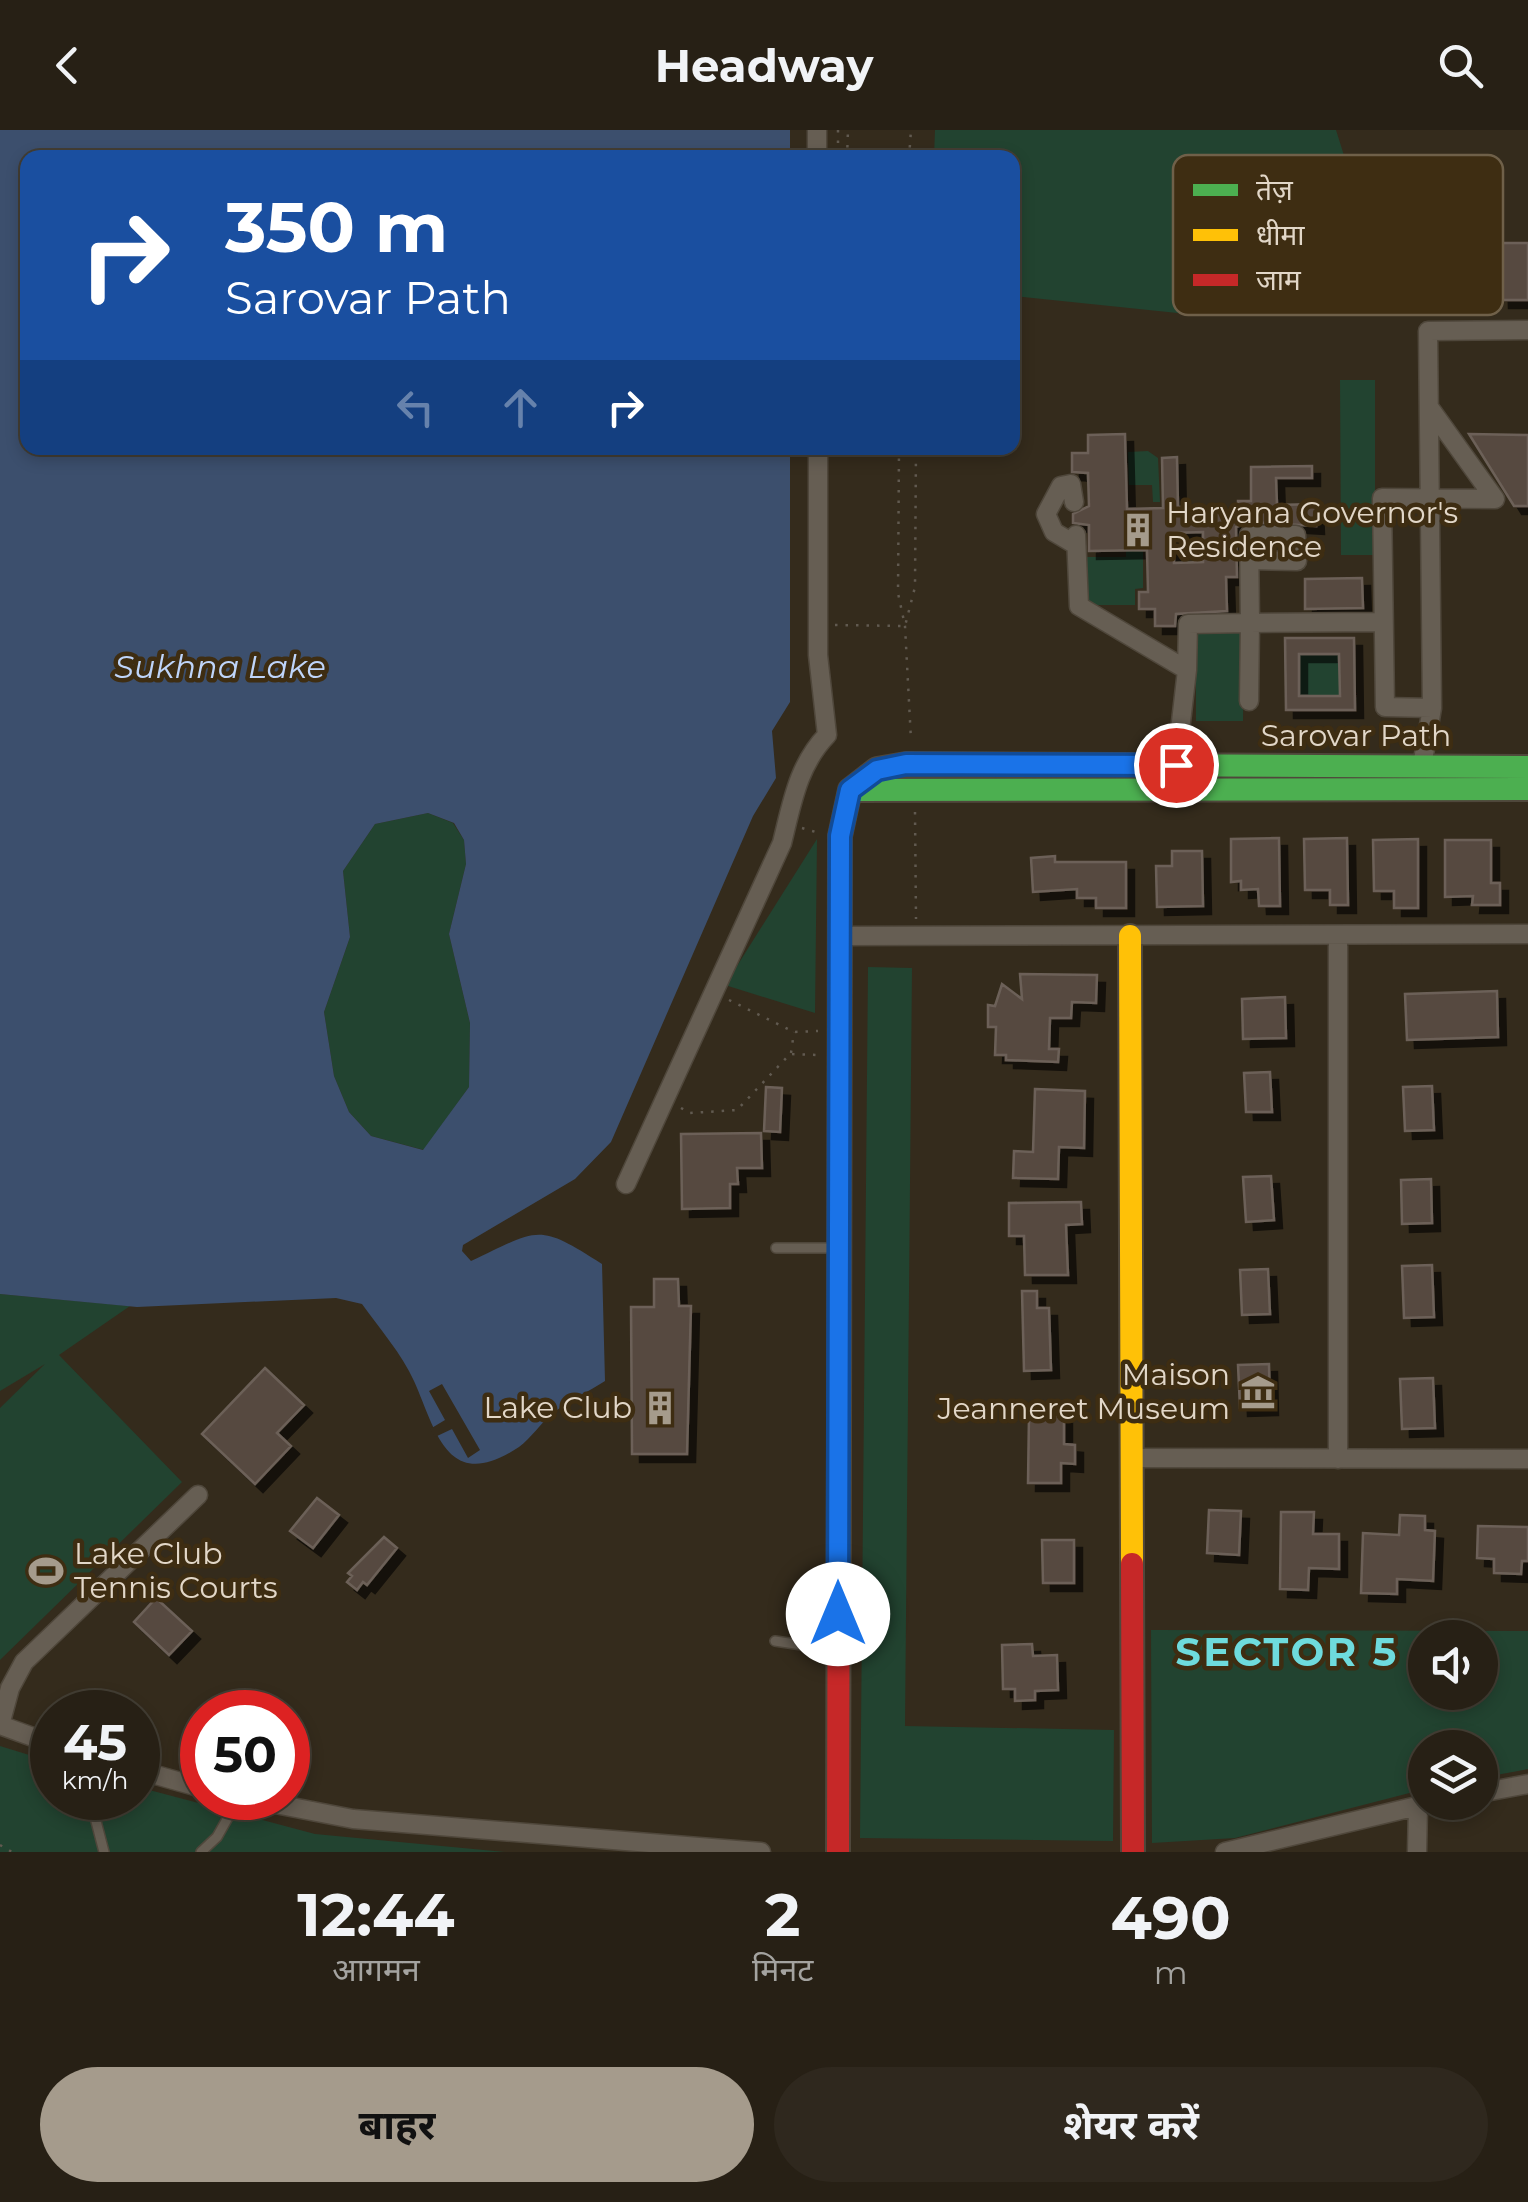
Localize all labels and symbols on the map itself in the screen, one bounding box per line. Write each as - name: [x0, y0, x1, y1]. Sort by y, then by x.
- legend: [1173, 155, 1503, 315]
- text: तेज़: [1256, 173, 1294, 207]
- text: धीमा: [1256, 218, 1305, 252]
- text: जाम: [1256, 263, 1302, 297]
- place label: Haryana Governor's Residence: [1166, 494, 1458, 565]
- building icon: Haryana Governor's Residence: [1119, 511, 1157, 549]
- water label: Sukhna Lake: [114, 647, 326, 686]
- street label: Sarovar Path: [1261, 717, 1451, 754]
- pin: [1134, 723, 1219, 808]
- place label: Maison Jeanneret Museum: [937, 1356, 1230, 1427]
- museum icon: Maison Jeanneret Museum: [1239, 1373, 1277, 1411]
- place label: Lake Club: [484, 1389, 632, 1426]
- building icon: Lake Club: [641, 1389, 679, 1427]
- place label: Lake Club Tennis Courts: [74, 1535, 278, 1606]
- sports icon: Lake Club Tennis Courts: [27, 1552, 65, 1590]
- position arrow: [786, 1562, 890, 1666]
- district label: SECTOR 5: [1175, 1627, 1399, 1676]
- speed limit sign: 50: [180, 1690, 310, 1820]

